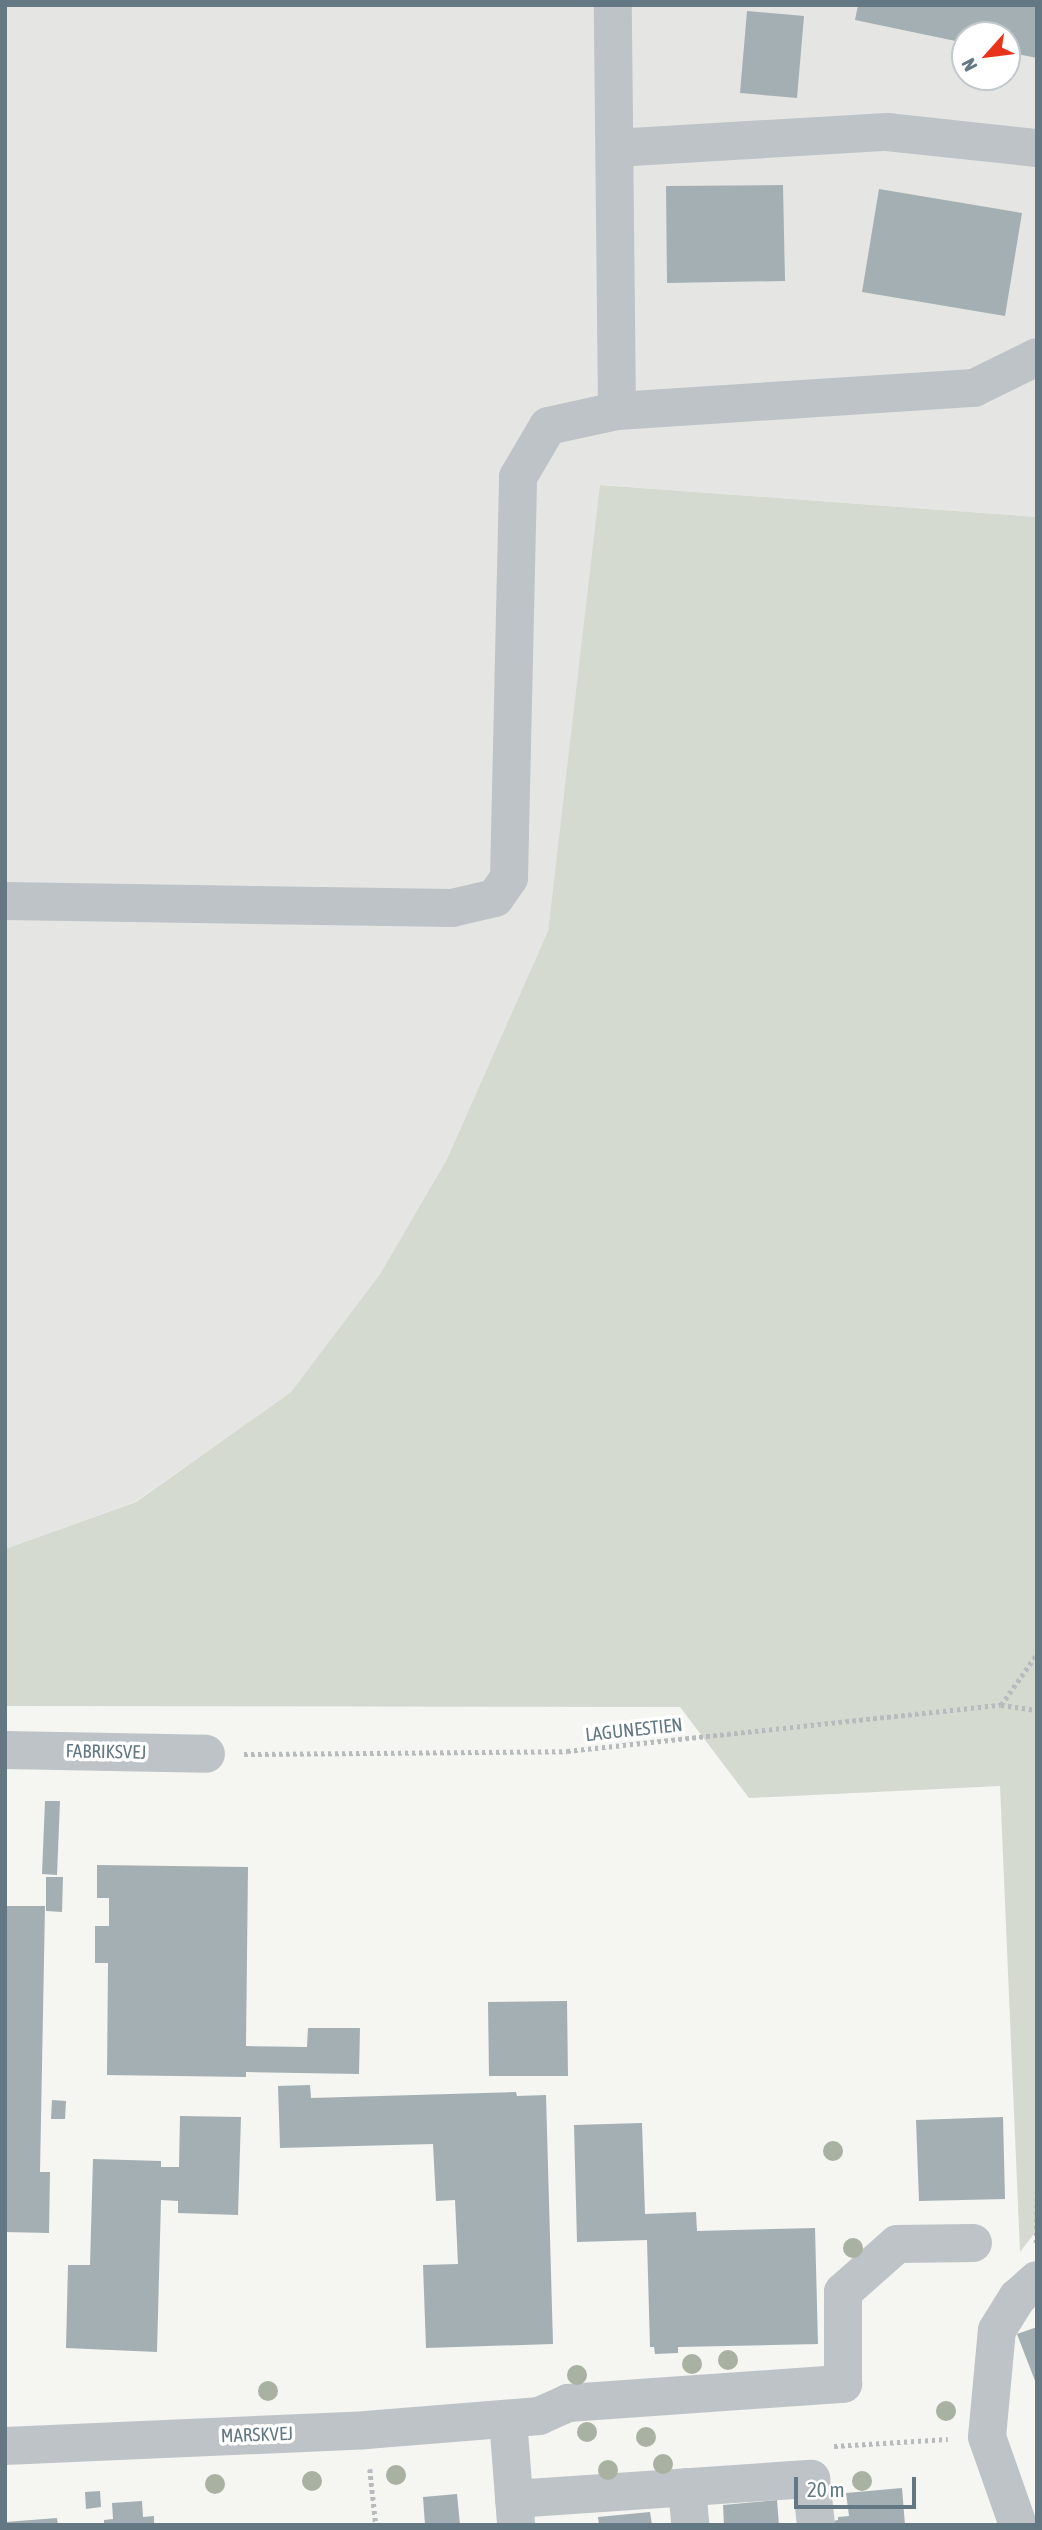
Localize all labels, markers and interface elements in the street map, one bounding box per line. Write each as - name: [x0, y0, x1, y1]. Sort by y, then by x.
- north arrow: [951, 21, 1021, 91]
- text: N: [957, 55, 982, 75]
- street label: LAGUNESTIEN: [584, 1714, 684, 1746]
- street label: FABRIKSVEJ: [65, 1740, 147, 1764]
- street label: MARSKVEJ: [220, 2422, 294, 2448]
- scale bar: [797, 2464, 920, 2508]
- text: 20 m: [807, 2477, 845, 2501]

